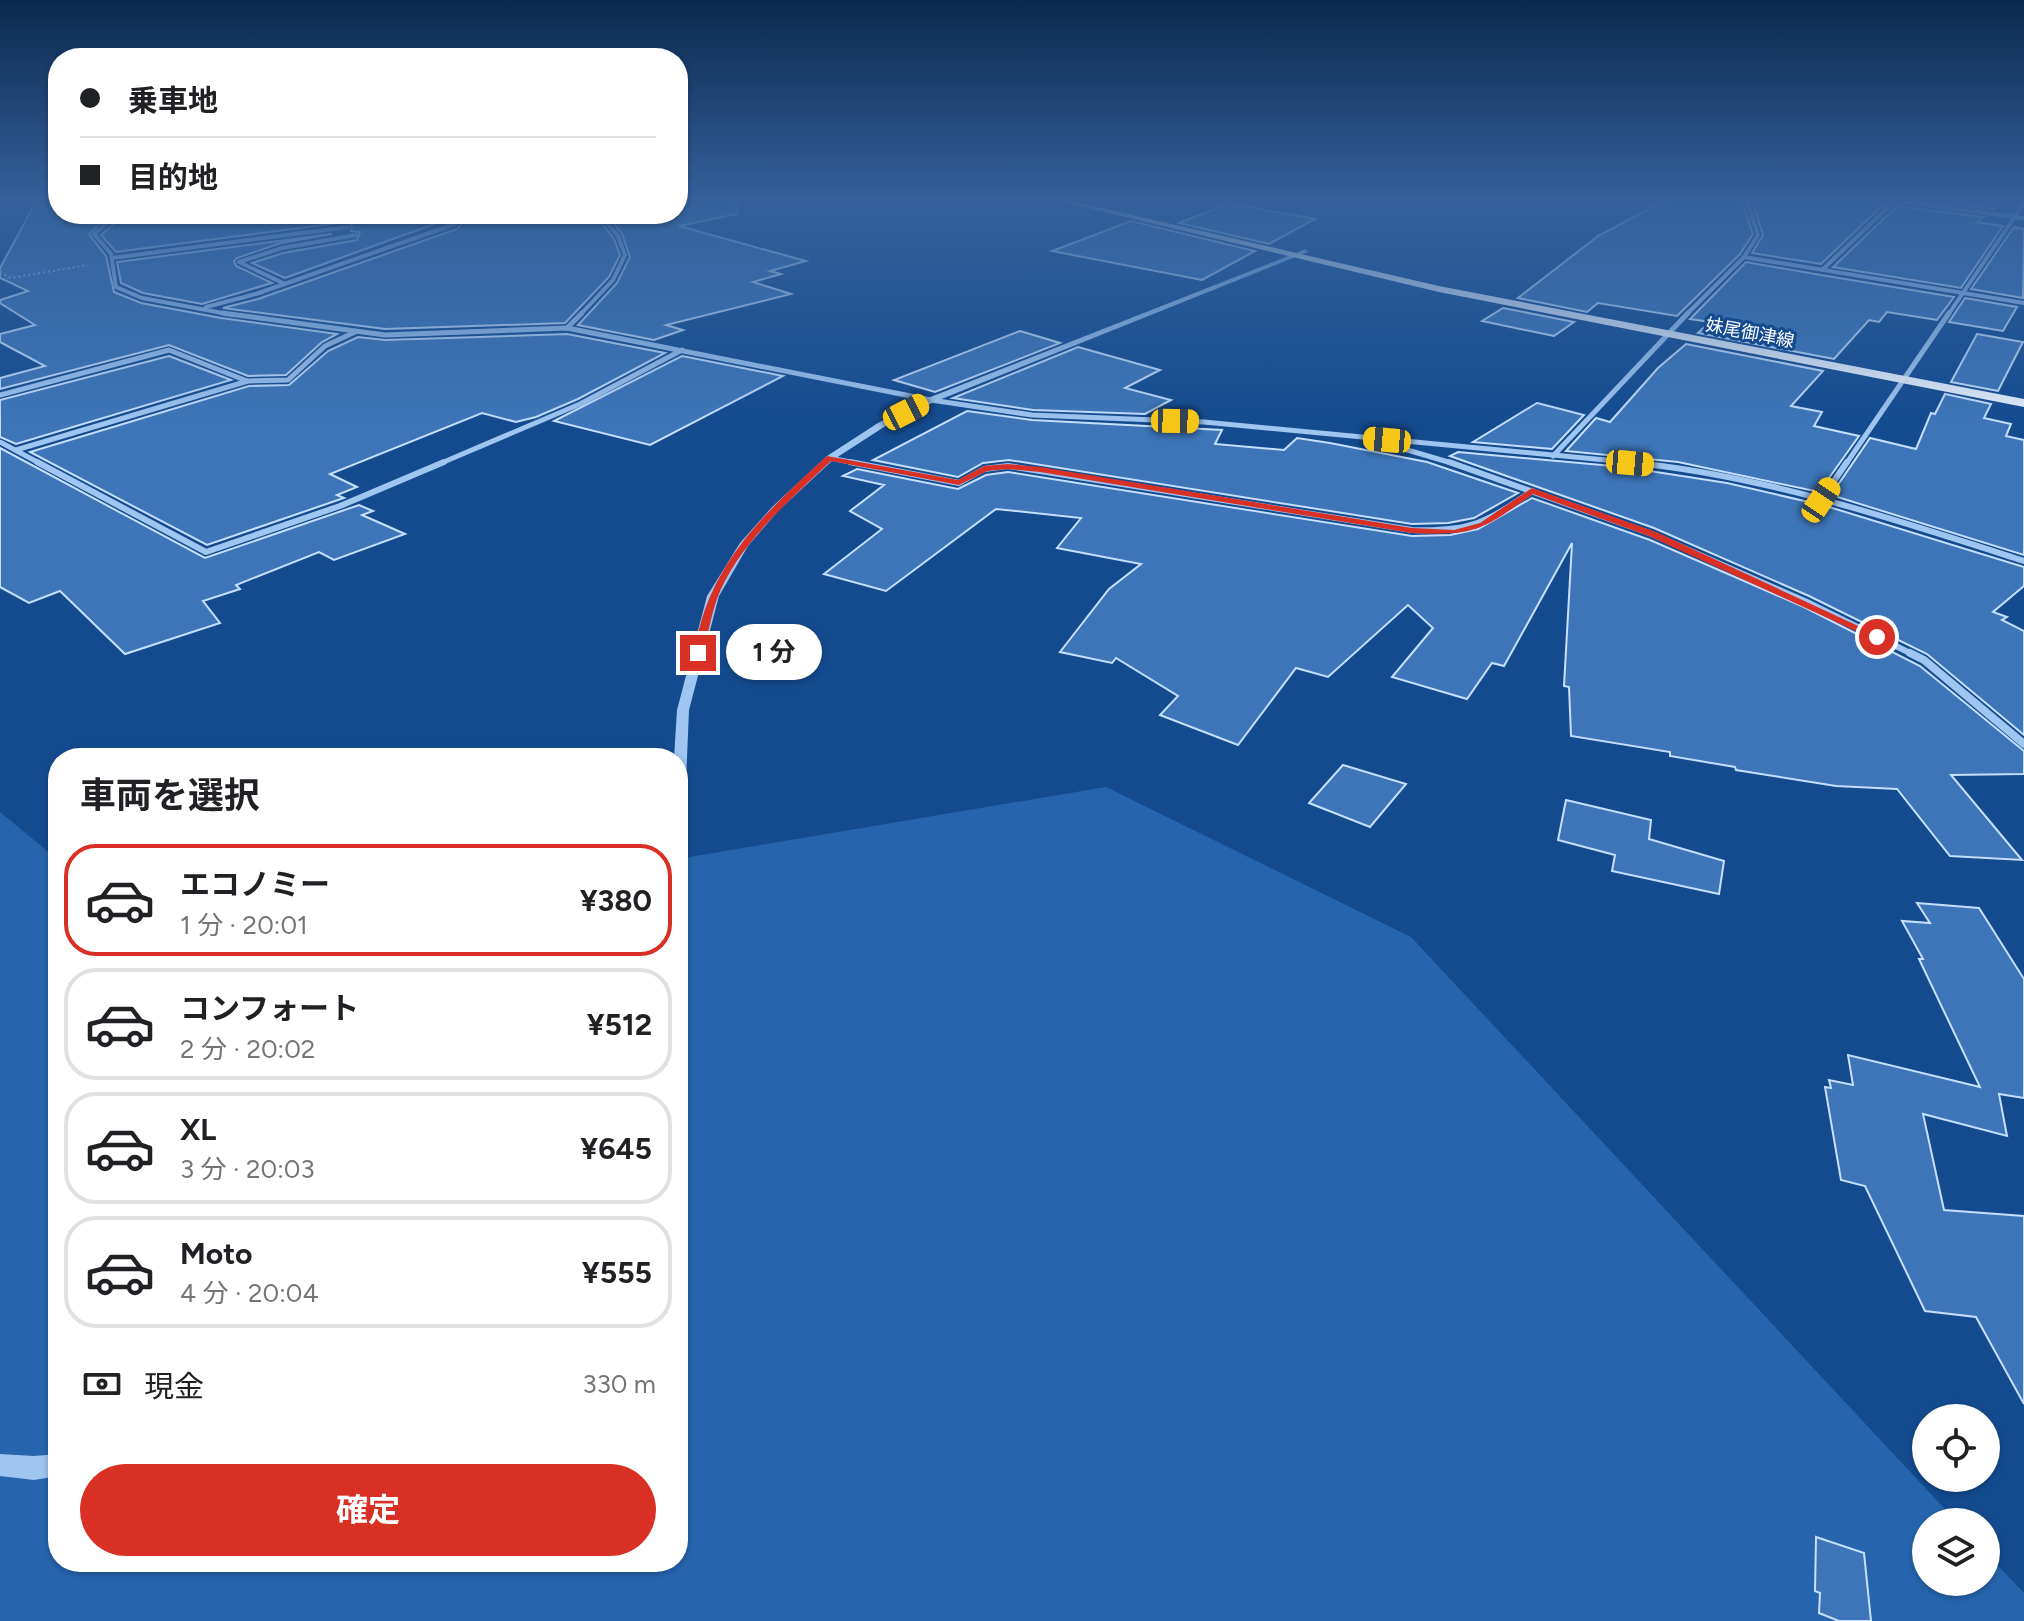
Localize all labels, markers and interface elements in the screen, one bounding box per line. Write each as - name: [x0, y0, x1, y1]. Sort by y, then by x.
- text: 乗車地: [128, 82, 218, 119]
- text: 目的地: [128, 159, 218, 196]
- street label: 妹尾御津線: [1704, 314, 1796, 352]
- car: [879, 390, 933, 434]
- car: [1151, 409, 1199, 433]
- car: [1362, 426, 1412, 454]
- car: [1605, 449, 1655, 477]
- car: [1798, 473, 1844, 527]
- route start: [1859, 619, 1895, 655]
- callout: 1 分: [726, 625, 822, 681]
- route end: [680, 635, 716, 671]
- text: 1 分: [752, 636, 796, 668]
- text: 車両を選択: [80, 774, 260, 817]
- icon: car: [84, 864, 156, 936]
- text: エコノミー: [180, 866, 330, 903]
- text: ¥380: [580, 882, 652, 919]
- text: 1 分 · 20:01: [180, 909, 308, 941]
- icon: car: [84, 988, 156, 1060]
- text: コンフォート: [180, 990, 359, 1027]
- text: ¥512: [587, 1006, 652, 1043]
- text: 2 分 · 20:02: [180, 1033, 315, 1065]
- text: XL: [180, 1111, 216, 1148]
- icon: car: [84, 1112, 156, 1184]
- text: ¥645: [580, 1130, 652, 1167]
- text: 3 分 · 20:03: [180, 1153, 315, 1185]
- text: Moto: [180, 1235, 252, 1272]
- icon: car: [84, 1236, 156, 1308]
- text: ¥555: [582, 1254, 652, 1291]
- text: 4 分 · 20:04: [180, 1277, 319, 1309]
- icon: cash: [80, 1362, 124, 1406]
- text: 現金: [144, 1368, 204, 1405]
- text: 330 m: [582, 1368, 656, 1400]
- map controls: [1912, 1404, 2000, 1596]
- button: locate: [1912, 1404, 2000, 1492]
- button: 確定: [80, 1464, 656, 1556]
- button: layers: [1912, 1508, 2000, 1596]

